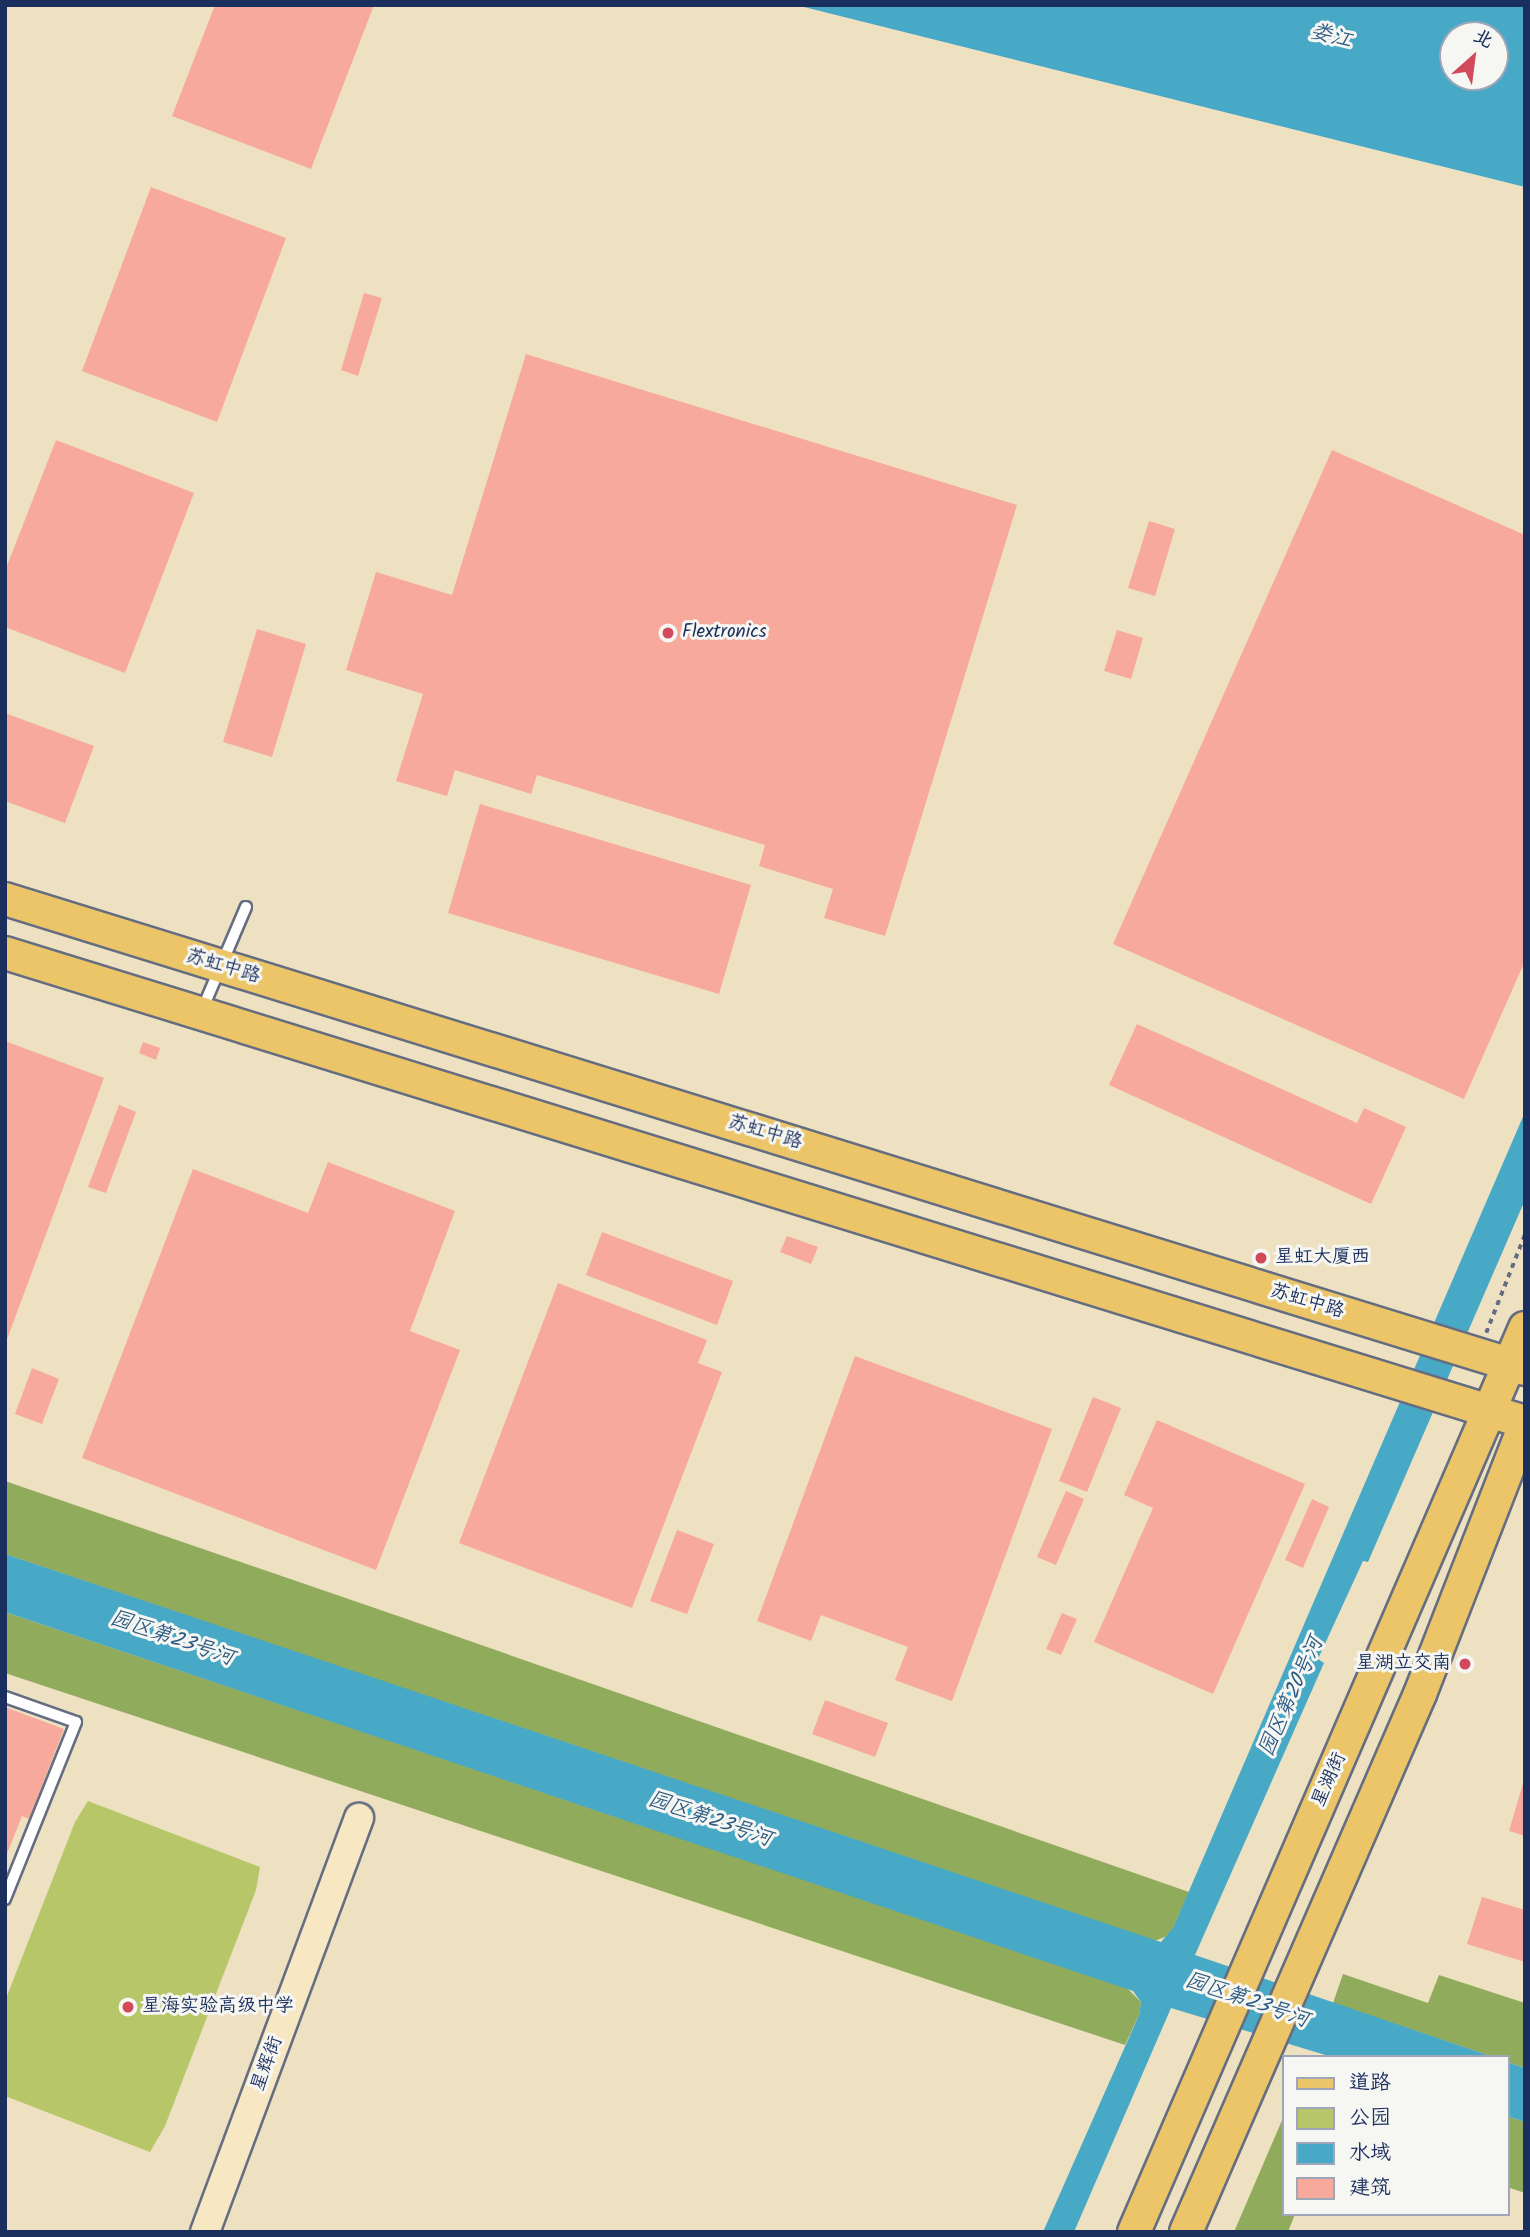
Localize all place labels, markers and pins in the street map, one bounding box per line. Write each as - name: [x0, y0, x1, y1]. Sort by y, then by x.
- place label: Flextronics: [682, 622, 767, 644]
- marker: Flextronics: [660, 625, 676, 641]
- place label: 星虹大厦西: [1275, 1247, 1370, 1269]
- marker: 星虹大厦西: [1253, 1250, 1269, 1266]
- place label: 星湖立交南: [1356, 1653, 1451, 1675]
- marker: 星湖立交南: [1457, 1656, 1473, 1672]
- place label: 星海实验高级中学: [142, 1996, 294, 2018]
- marker: 星海实验高级中学: [120, 1999, 136, 2015]

